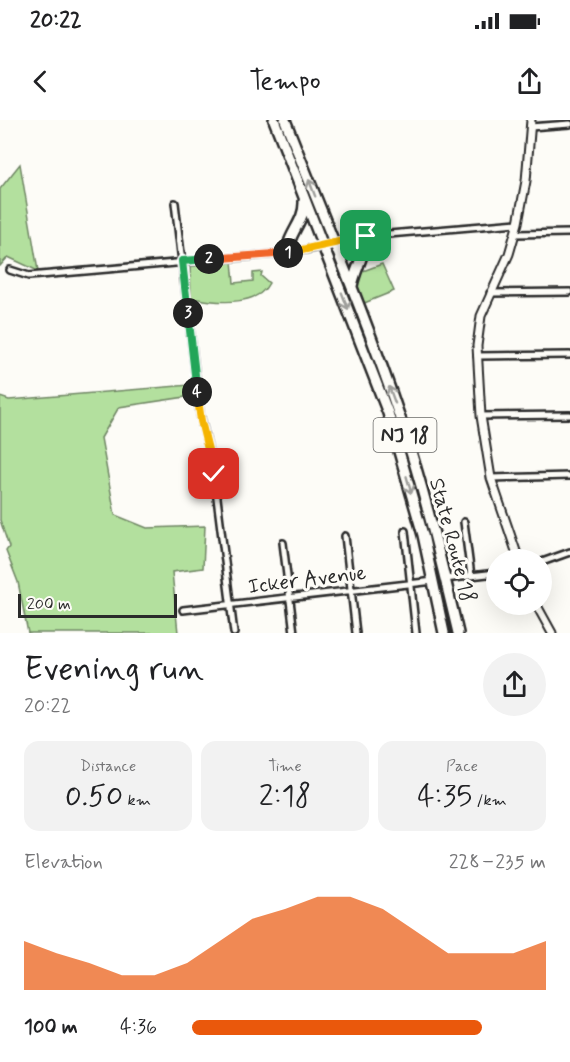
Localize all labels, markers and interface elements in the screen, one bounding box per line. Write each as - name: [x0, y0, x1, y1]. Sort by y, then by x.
- text: 20:22: [30, 7, 82, 35]
- text: Tempo: [249, 64, 321, 99]
- icon: back: [24, 65, 57, 98]
- icon: share: [513, 65, 546, 98]
- one-way arrow: [306, 180, 317, 198]
- pin: [340, 210, 391, 261]
- icon: arrive: [349, 219, 382, 252]
- pin: 1: [273, 238, 303, 268]
- text: 1: [284, 242, 292, 263]
- pin: 2: [194, 244, 224, 274]
- text: 2: [205, 248, 213, 269]
- one-way arrow: [340, 291, 351, 309]
- pin: 3: [173, 298, 203, 328]
- text: 3: [184, 302, 192, 323]
- pin: 4: [182, 377, 212, 407]
- text: 4: [192, 381, 202, 402]
- one-way arrow: [385, 386, 396, 405]
- road number: NJ 18: [374, 418, 436, 452]
- pin: [188, 448, 239, 499]
- icon: check: [197, 457, 230, 490]
- one-way arrow: [404, 475, 415, 494]
- street label: State Route 18: [422, 475, 482, 606]
- map controls: [486, 549, 552, 615]
- button: locate: [486, 549, 552, 615]
- street label: Icker Avenue: [246, 559, 368, 601]
- scale bar: [18, 591, 177, 618]
- text: 200 m: [27, 594, 71, 615]
- text: Evening run: [24, 648, 204, 692]
- button: share: [483, 653, 546, 716]
- text: 20:22: [24, 693, 71, 720]
- text: Distance: [80, 756, 136, 777]
- text: Time: [268, 756, 302, 777]
- text: Pace: [446, 756, 478, 777]
- text: 0.50: [65, 777, 123, 816]
- text: 2:18: [259, 777, 311, 816]
- text: 4:35: [417, 777, 472, 816]
- text: km: [123, 790, 151, 811]
- text: /km: [472, 790, 507, 811]
- text: Elevation: [24, 849, 103, 876]
- text: 228–235 m: [449, 849, 546, 876]
- text: 100 m: [24, 1014, 78, 1041]
- text: 4:36: [120, 1014, 157, 1041]

